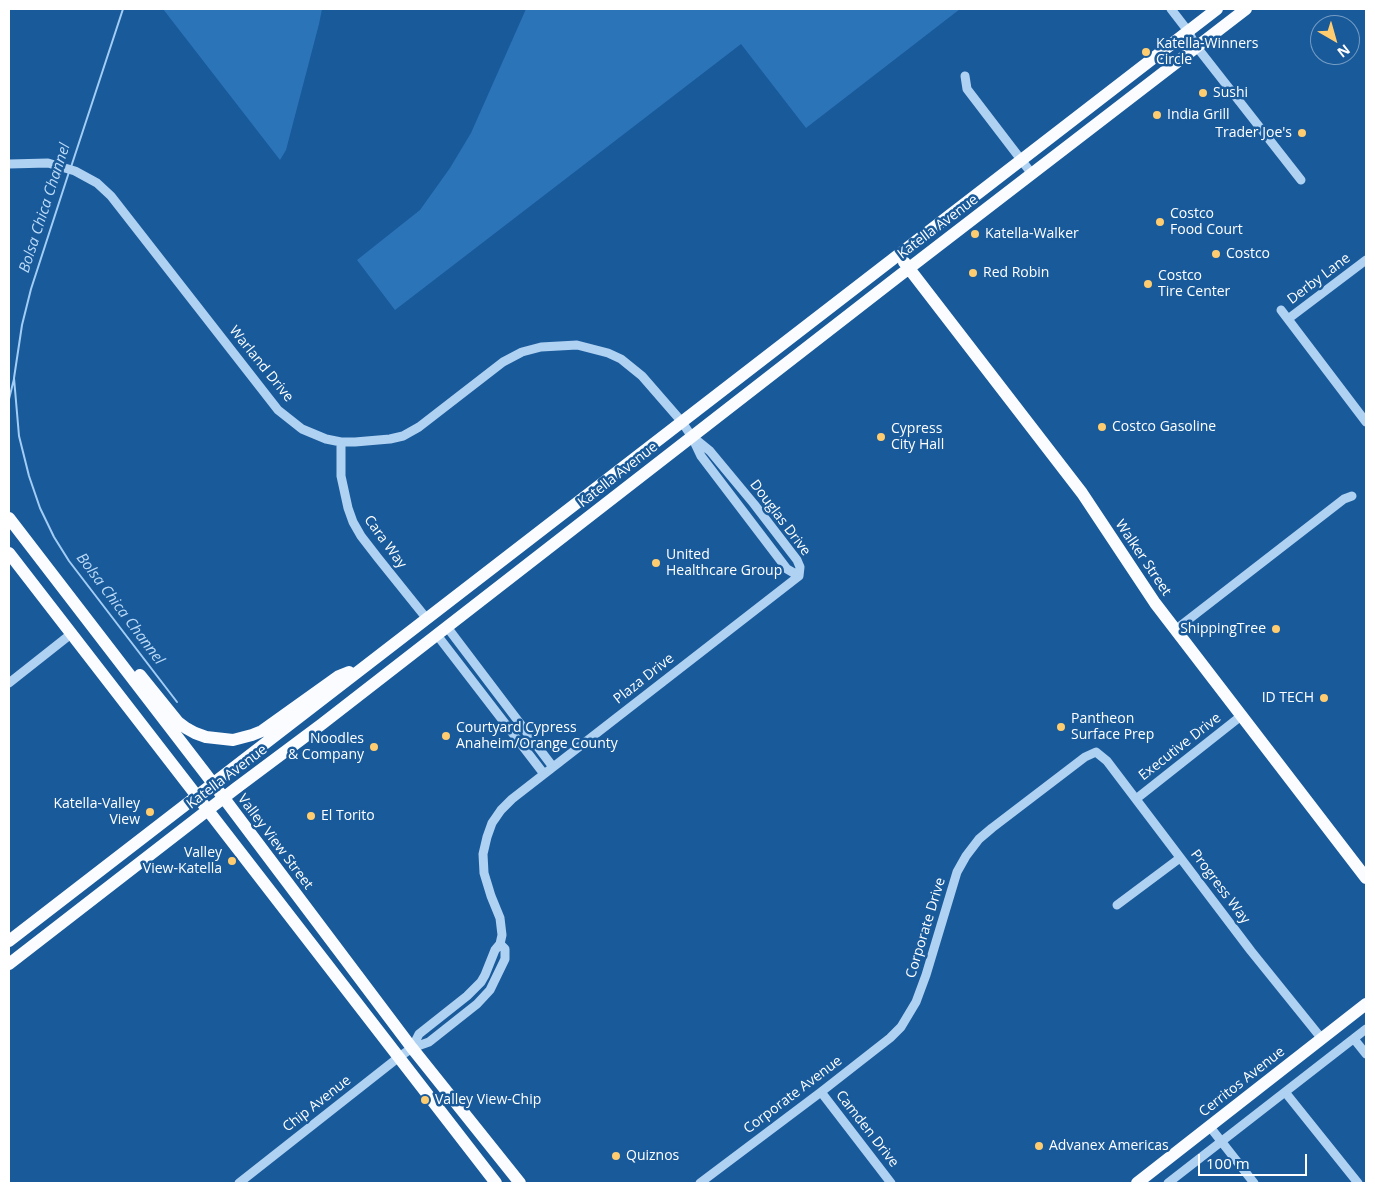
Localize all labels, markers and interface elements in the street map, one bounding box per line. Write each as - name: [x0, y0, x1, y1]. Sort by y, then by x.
- north arrow: [1310, 15, 1360, 65]
- place label: Katella-Winners Circle: [1156, 36, 1258, 68]
- text: N: [1334, 40, 1354, 62]
- marker: Katella-Winners Circle: [1140, 46, 1152, 58]
- place label: Sushi: [1213, 85, 1248, 101]
- marker: Sushi: [1197, 87, 1209, 99]
- place label: India Grill: [1167, 107, 1230, 123]
- marker: India Grill: [1151, 109, 1163, 121]
- place label: Trader Joe's: [1215, 125, 1292, 141]
- marker: Trader Joe's: [1296, 127, 1308, 139]
- water label: Bolsa Chica Channel: [16, 141, 74, 275]
- street label: Katella Avenue: [894, 191, 982, 263]
- place label: Costco Food Court: [1170, 206, 1243, 238]
- marker: Costco Food Court: [1154, 216, 1166, 228]
- place label: Katella-Walker: [985, 226, 1079, 242]
- marker: Katella-Walker: [969, 228, 981, 240]
- place label: Costco: [1226, 246, 1270, 262]
- marker: Costco: [1210, 248, 1222, 260]
- street label: Derby Lane: [1284, 250, 1354, 308]
- place label: Red Robin: [983, 265, 1049, 281]
- marker: Red Robin: [967, 267, 979, 279]
- place label: Costco Tire Center: [1158, 268, 1230, 300]
- marker: Costco Tire Center: [1142, 278, 1154, 290]
- street label: Warland Drive: [225, 323, 297, 405]
- place label: Costco Gasoline: [1112, 419, 1216, 435]
- place label: Cypress City Hall: [891, 421, 944, 454]
- marker: Costco Gasoline: [1096, 421, 1108, 433]
- marker: Cypress City Hall: [875, 431, 887, 443]
- street label: Katella Avenue: [575, 439, 661, 511]
- street label: Douglas Drive: [746, 477, 814, 559]
- street label: Cara Way: [360, 512, 410, 572]
- street label: Walker Street: [1111, 517, 1175, 599]
- place label: United Healthcare Group: [666, 547, 782, 580]
- water label: Bolsa Chica Channel: [72, 550, 168, 668]
- marker: United Healthcare Group: [650, 557, 662, 569]
- place label: ShippingTree: [1180, 621, 1266, 637]
- marker: ShippingTree: [1270, 623, 1282, 635]
- street label: Plaza Drive: [610, 650, 678, 708]
- place label: ID TECH: [1262, 690, 1314, 706]
- marker: ID TECH: [1318, 692, 1330, 704]
- street label: Executive Drive: [1136, 710, 1224, 784]
- place label: Pantheon Surface Prep: [1071, 711, 1154, 744]
- place label: Courtyard Cypress Anaheim/Orange County: [456, 720, 618, 752]
- marker: Pantheon Surface Prep: [1055, 721, 1067, 733]
- marker: Courtyard Cypress Anaheim/Orange County: [440, 730, 452, 742]
- place label: Noodles & Company: [288, 731, 364, 764]
- street label: Katella Avenue: [183, 741, 271, 813]
- marker: Noodles & Company: [368, 741, 380, 753]
- street label: Valley View Street: [234, 791, 316, 893]
- place label: Katella-Valley View: [53, 796, 140, 829]
- marker: Katella-Valley View: [144, 806, 156, 818]
- place label: El Torito: [321, 808, 375, 824]
- marker: El Torito: [305, 810, 317, 822]
- place label: Valley View-Katella: [143, 845, 222, 878]
- street label: Progress Way: [1187, 847, 1253, 927]
- marker: Valley View-Katella: [226, 855, 238, 867]
- street label: Corporate Drive: [903, 876, 949, 980]
- street label: Cerritos Avenue: [1196, 1043, 1288, 1121]
- street label: Corporate Avenue: [741, 1053, 845, 1137]
- street label: Chip Avenue: [280, 1072, 354, 1136]
- street label: Camden Drive: [832, 1087, 902, 1171]
- place label: Valley View-Chip: [435, 1092, 541, 1108]
- marker: Valley View-Chip: [419, 1094, 431, 1106]
- place label: Advanex Americas: [1049, 1138, 1169, 1154]
- marker: Advanex Americas: [1033, 1140, 1045, 1152]
- scale bar: [1200, 1144, 1309, 1176]
- place label: Quiznos: [626, 1148, 679, 1164]
- marker: Quiznos: [610, 1150, 622, 1162]
- text: 100 m: [1206, 1153, 1250, 1173]

